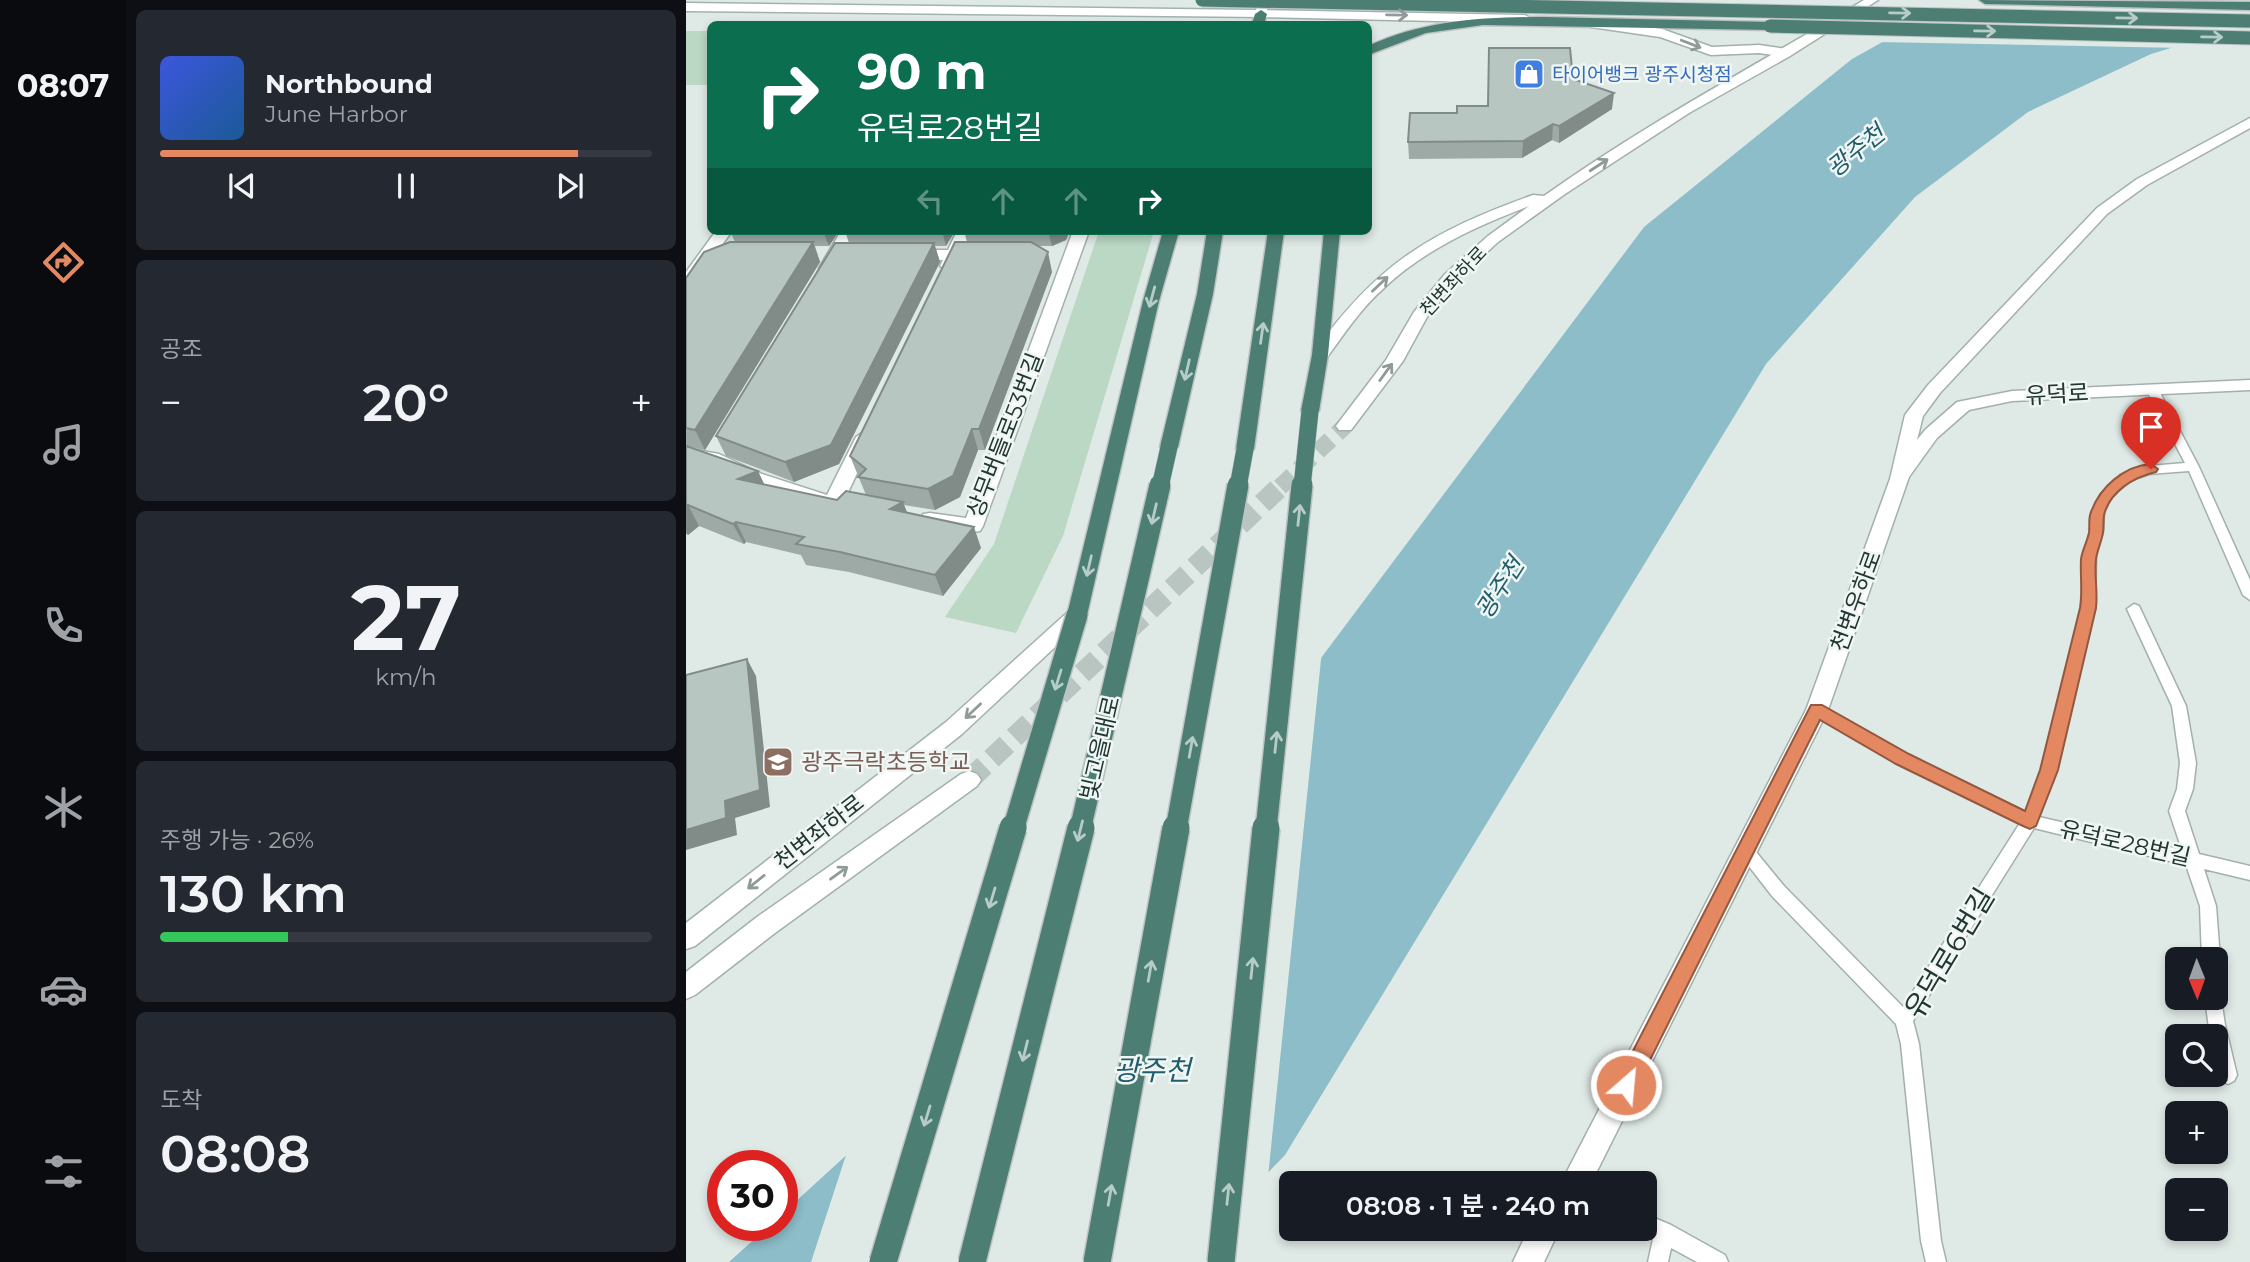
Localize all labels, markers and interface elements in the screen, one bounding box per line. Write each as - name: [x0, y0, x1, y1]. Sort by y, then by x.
- one-way arrow: [1888, 6, 1911, 20]
- one-way arrow: [1385, 8, 1408, 22]
- one-way arrow: [2115, 12, 2138, 25]
- one-way arrow: [1973, 25, 1996, 38]
- one-way arrow: [2201, 30, 2224, 43]
- one-way arrow: [1680, 39, 1702, 51]
- text: 90 m: [857, 42, 987, 101]
- icon: right: [742, 49, 833, 140]
- shop icon: 타이어뱅크 광주시청점: [1512, 57, 1546, 91]
- place label: 타이어뱅크 광주시청점: [1552, 63, 1732, 86]
- text: 08:07: [17, 66, 109, 105]
- text: Northbound: [265, 68, 433, 100]
- text: June Harbor: [265, 100, 408, 128]
- text: 유덕로28번길: [857, 108, 1043, 147]
- water label: 광주천: [1821, 117, 1893, 183]
- one-way arrow: [1589, 158, 1609, 172]
- icon: previous: [223, 167, 261, 205]
- icon: pause: [387, 167, 425, 205]
- icon: next: [551, 167, 589, 205]
- icon: left: [911, 182, 949, 220]
- icon: ahead: [984, 182, 1022, 220]
- icon: ahead: [1057, 182, 1095, 220]
- icon: right: [1130, 182, 1168, 220]
- icon: directions: [39, 238, 88, 287]
- street label: 천변좌하로: [1415, 242, 1492, 321]
- one-way arrow: [1371, 276, 1388, 293]
- one-way arrow: [1145, 286, 1158, 308]
- one-way arrow: [1256, 322, 1269, 345]
- text: 공조: [160, 335, 202, 363]
- street label: 상무버들로53번길: [961, 349, 1049, 521]
- one-way arrow: [1180, 358, 1193, 381]
- one-way arrow: [1379, 363, 1394, 382]
- text: 20°: [362, 371, 450, 434]
- street label: 유덕로: [2025, 378, 2089, 410]
- text: −: [160, 379, 182, 426]
- text: +: [630, 379, 652, 426]
- pin: [2121, 397, 2181, 469]
- icon: arrive: [2132, 408, 2170, 446]
- icon: music: [39, 420, 88, 469]
- one-way arrow: [1147, 502, 1160, 525]
- one-way arrow: [1293, 505, 1306, 527]
- street label: 천변우하로: [1825, 546, 1887, 656]
- water label: 광주천: [1469, 550, 1531, 623]
- one-way arrow: [1082, 554, 1095, 577]
- text: 27: [351, 562, 461, 673]
- icon: phone: [39, 601, 88, 650]
- text: km/h: [375, 663, 437, 691]
- one-way arrow: [1050, 669, 1063, 691]
- street label: 빛고을대로: [1074, 693, 1126, 803]
- one-way arrow: [965, 702, 982, 719]
- one-way arrow: [1269, 731, 1282, 753]
- one-way arrow: [1185, 736, 1198, 759]
- school or university icon: 광주극락초등학교: [761, 745, 795, 779]
- place label: 광주극락초등학교: [801, 748, 970, 776]
- icon: climate: [39, 783, 88, 832]
- street label: 천변좌하로: [769, 788, 869, 876]
- street label: 유덕로28번길: [2057, 814, 2193, 872]
- one-way arrow: [1073, 819, 1086, 842]
- text: 주행 가능 · 26%: [160, 826, 314, 854]
- text: 130 km: [160, 862, 347, 925]
- one-way arrow: [829, 866, 848, 880]
- one-way arrow: [747, 874, 765, 889]
- street label: 유덕로6번길: [1897, 882, 2001, 1024]
- one-way arrow: [985, 887, 998, 909]
- north arrow: [2165, 947, 2228, 1010]
- map controls: [2165, 947, 2228, 1241]
- one-way arrow: [1246, 957, 1259, 980]
- one-way arrow: [1144, 960, 1157, 983]
- icon: car: [39, 965, 88, 1014]
- button: search: [2165, 1024, 2228, 1087]
- one-way arrow: [1018, 1040, 1031, 1062]
- position arrow: [1589, 1048, 1663, 1122]
- water label: 광주천: [1113, 1053, 1194, 1087]
- text: 도착: [160, 1086, 202, 1114]
- button: +: [2165, 1101, 2228, 1164]
- one-way arrow: [919, 1105, 932, 1127]
- text: 08:08: [160, 1122, 311, 1185]
- icon: filters: [39, 1147, 88, 1196]
- speed limit sign: 30: [707, 1150, 798, 1241]
- button: −: [2165, 1178, 2228, 1241]
- one-way arrow: [1222, 1183, 1235, 1206]
- one-way arrow: [1103, 1184, 1117, 1207]
- text: 08:08 · 1 분 · 240 m: [1346, 1190, 1590, 1222]

